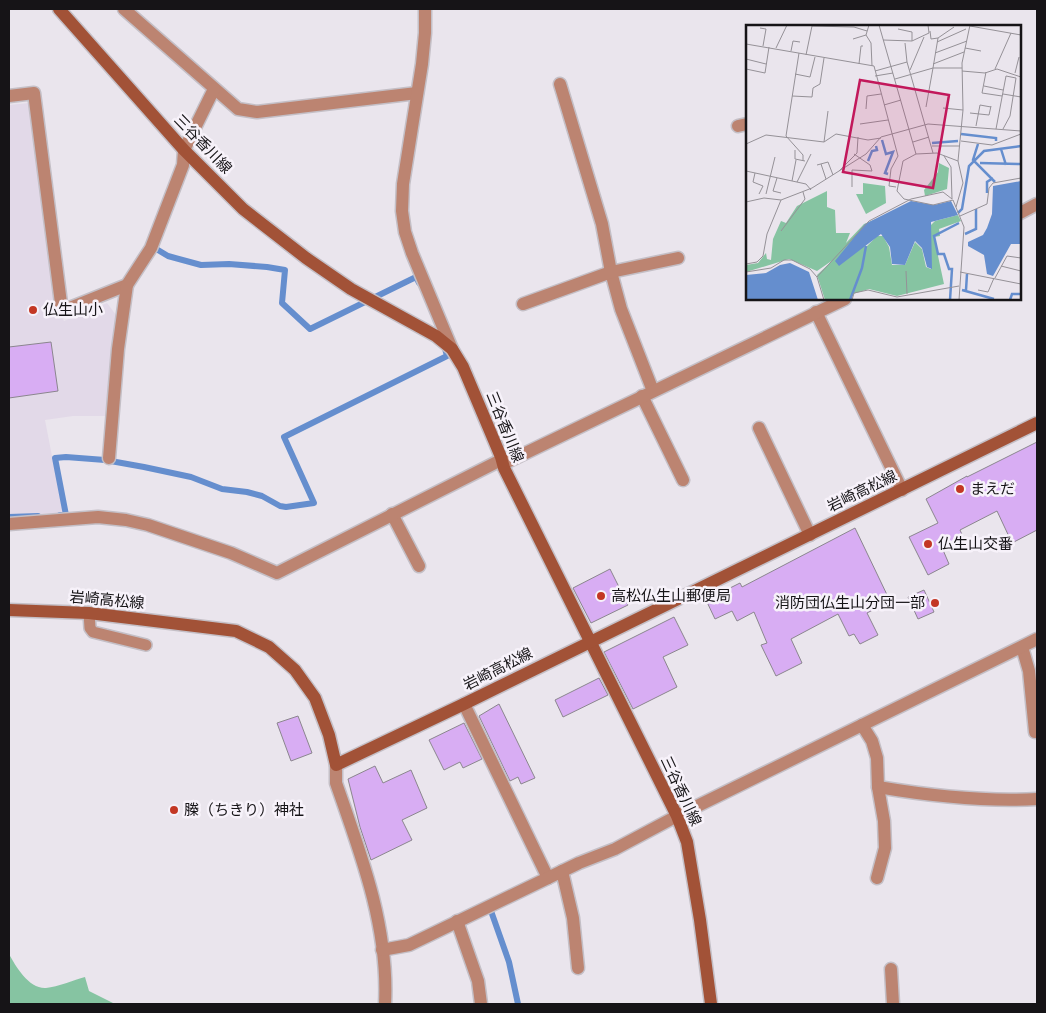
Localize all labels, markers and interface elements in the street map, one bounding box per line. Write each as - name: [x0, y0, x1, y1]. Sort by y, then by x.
- inset map: [746, 25, 1021, 300]
- street label: 三谷香川線: [170, 109, 237, 178]
- place label: 仏生山小: [43, 299, 103, 320]
- marker: 仏生山小: [27, 304, 39, 316]
- street label: 三谷香川線: [482, 388, 529, 466]
- street label: 岩崎高松線: [823, 465, 900, 516]
- place label: まえだ: [970, 478, 1015, 499]
- marker: まえだ: [954, 483, 966, 495]
- place label: 仏生山交番: [938, 533, 1013, 554]
- marker: 仏生山交番: [922, 538, 934, 550]
- place label: 高松仏生山郵便局: [611, 585, 731, 606]
- street label: 岩崎高松線: [69, 586, 145, 613]
- marker: 高松仏生山郵便局: [595, 590, 607, 602]
- place label: 消防団仏生山分団一部: [775, 592, 925, 613]
- marker: 消防団仏生山分団一部: [929, 597, 941, 609]
- street label: 岩崎高松線: [460, 642, 536, 695]
- street label: 三谷香川線: [656, 752, 707, 829]
- place label: 榺（ちきり）神社: [184, 799, 304, 820]
- marker: 榺（ちきり）神社: [168, 804, 180, 816]

